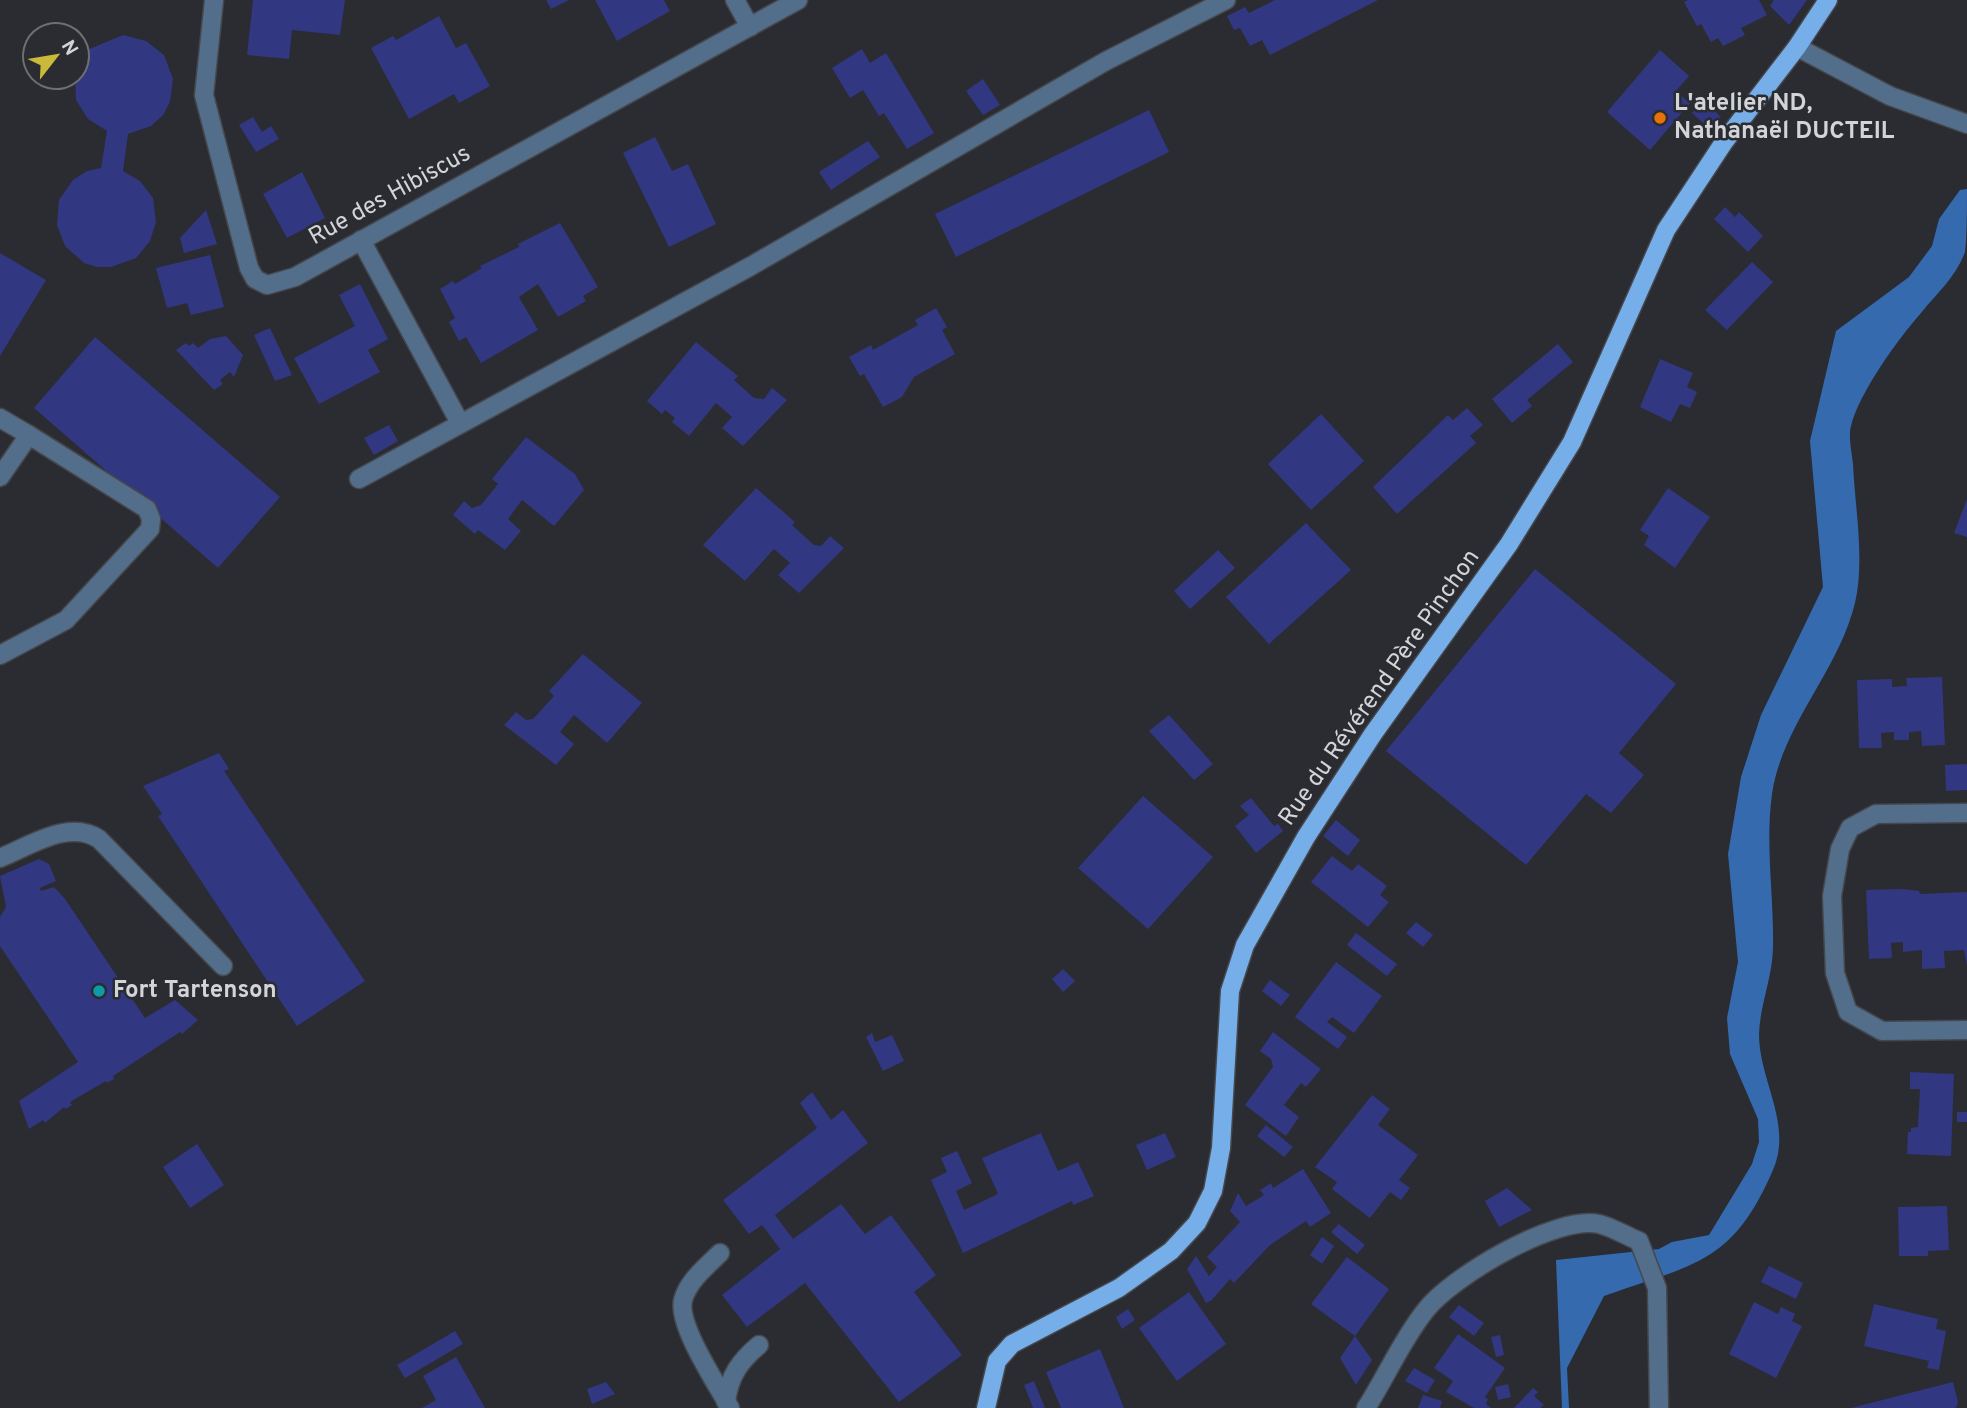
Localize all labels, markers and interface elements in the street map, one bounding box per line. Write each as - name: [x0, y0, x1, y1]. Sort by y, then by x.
- north arrow: [21, 21, 91, 91]
- text: N: [55, 36, 83, 60]
- place label: L'atelier ND, Nathanaël DUCTEIL: [1674, 89, 1895, 147]
- marker: L'atelier ND, Nathanaël DUCTEIL: [1652, 110, 1668, 126]
- street label: Rue des Hibiscus: [304, 139, 476, 253]
- street label: Rue du Révérend Père Pinchon: [1273, 544, 1487, 832]
- place label: Fort Tartenson: [113, 976, 277, 1006]
- marker: Fort Tartenson: [91, 983, 107, 999]

